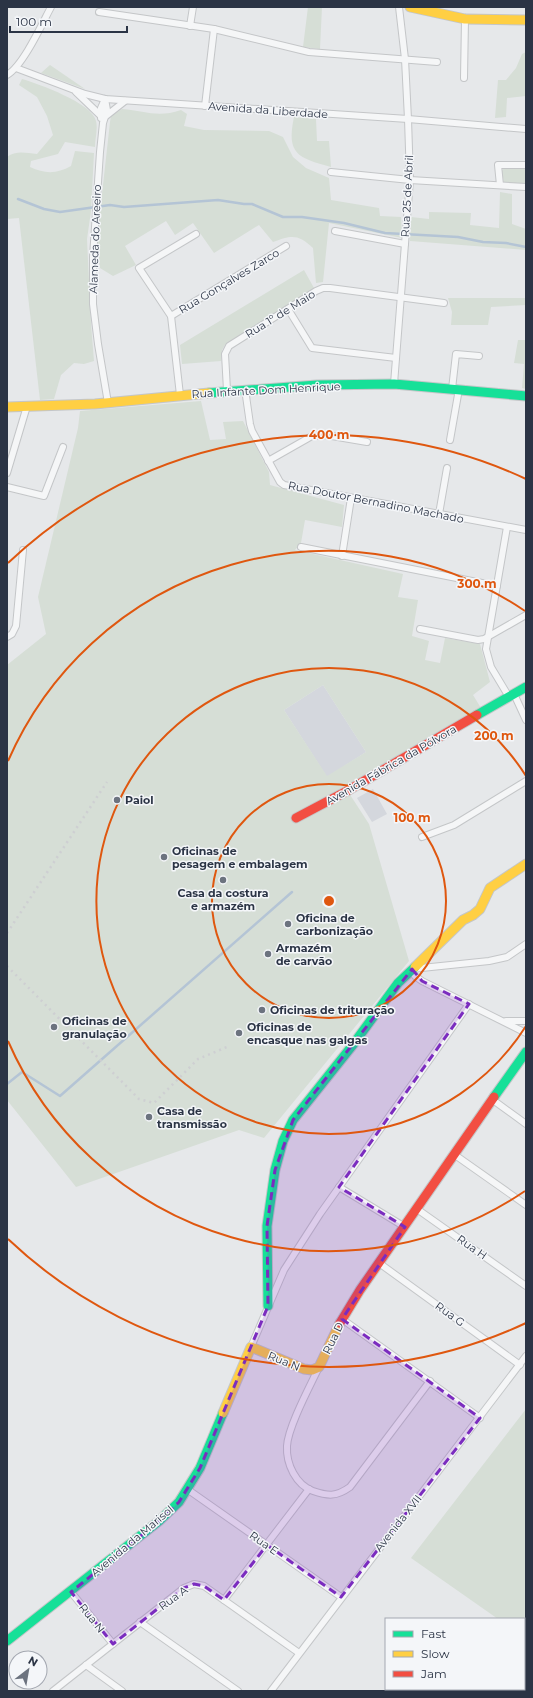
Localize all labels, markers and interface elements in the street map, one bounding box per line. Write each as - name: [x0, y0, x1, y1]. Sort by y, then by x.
- scale bar: [10, 8, 127, 34]
- text: 100 m: [16, 14, 52, 29]
- street label: Avenida da Liberdade: [208, 99, 329, 121]
- street label: Rua 25 de Abril: [398, 154, 416, 238]
- street label: Alameda do Areeiro: [86, 184, 104, 294]
- street label: Rua Gonçalves Zarco: [176, 245, 282, 317]
- street label: Rua 1º de Maio: [242, 287, 318, 341]
- street label: Rua Infante Dom Henrique: [191, 379, 341, 401]
- text: 400 m: [309, 427, 349, 442]
- street label: Rua Doutor Bernadino Machado: [287, 478, 465, 526]
- text: 300 m: [456, 576, 497, 591]
- street label: Avenida Fábrica da Pólvora: [323, 722, 459, 808]
- text: 200 m: [474, 728, 514, 743]
- place label: Paiol: [125, 793, 154, 807]
- marker: Paiol: [112, 795, 122, 805]
- text: 100 m: [394, 810, 430, 825]
- place label: Oficinas de pesagem e embalagem: [172, 844, 308, 871]
- marker: Oficinas de pesagem e embalagem: [159, 852, 169, 862]
- marker: Casa da costura e armazém: [218, 875, 228, 885]
- place label: Casa da costura e armazém: [178, 886, 269, 913]
- centre of rings: [322, 894, 336, 908]
- place label: Oficina de carbonização: [296, 911, 373, 938]
- marker: Oficina de carbonização: [283, 919, 293, 929]
- place label: Armazém de carvão: [275, 941, 332, 968]
- marker: Armazém de carvão: [263, 949, 273, 959]
- place label: Oficinas de trituração: [270, 1003, 395, 1017]
- marker: Oficinas de trituração: [257, 1005, 267, 1015]
- place label: Oficinas de granulação: [62, 1014, 127, 1041]
- place label: Oficinas de encasque nas galgas: [247, 1020, 368, 1047]
- marker: Oficinas de granulação: [49, 1022, 59, 1032]
- marker: Oficinas de encasque nas galgas: [234, 1028, 244, 1038]
- place label: Casa de transmissão: [157, 1104, 227, 1131]
- marker: Casa de transmissão: [144, 1112, 154, 1122]
- street label: Rua H: [454, 1232, 490, 1262]
- street label: Rua G: [432, 1299, 468, 1329]
- street label: Rua D: [319, 1320, 347, 1356]
- street label: Rua N: [266, 1348, 302, 1374]
- street label: Avenida XVII: [371, 1492, 425, 1554]
- street label: Avenida da Marisol: [88, 1502, 176, 1580]
- street label: Rua E: [247, 1528, 281, 1558]
- street label: Rua A: [156, 1583, 190, 1613]
- street label: Rua N: [76, 1601, 108, 1635]
- legend: [385, 1618, 525, 1690]
- text: Fast: [421, 1626, 446, 1641]
- text: Slow: [421, 1646, 450, 1661]
- north arrow: [8, 1650, 48, 1690]
- text: N: [26, 1653, 41, 1670]
- text: Jam: [420, 1666, 447, 1681]

